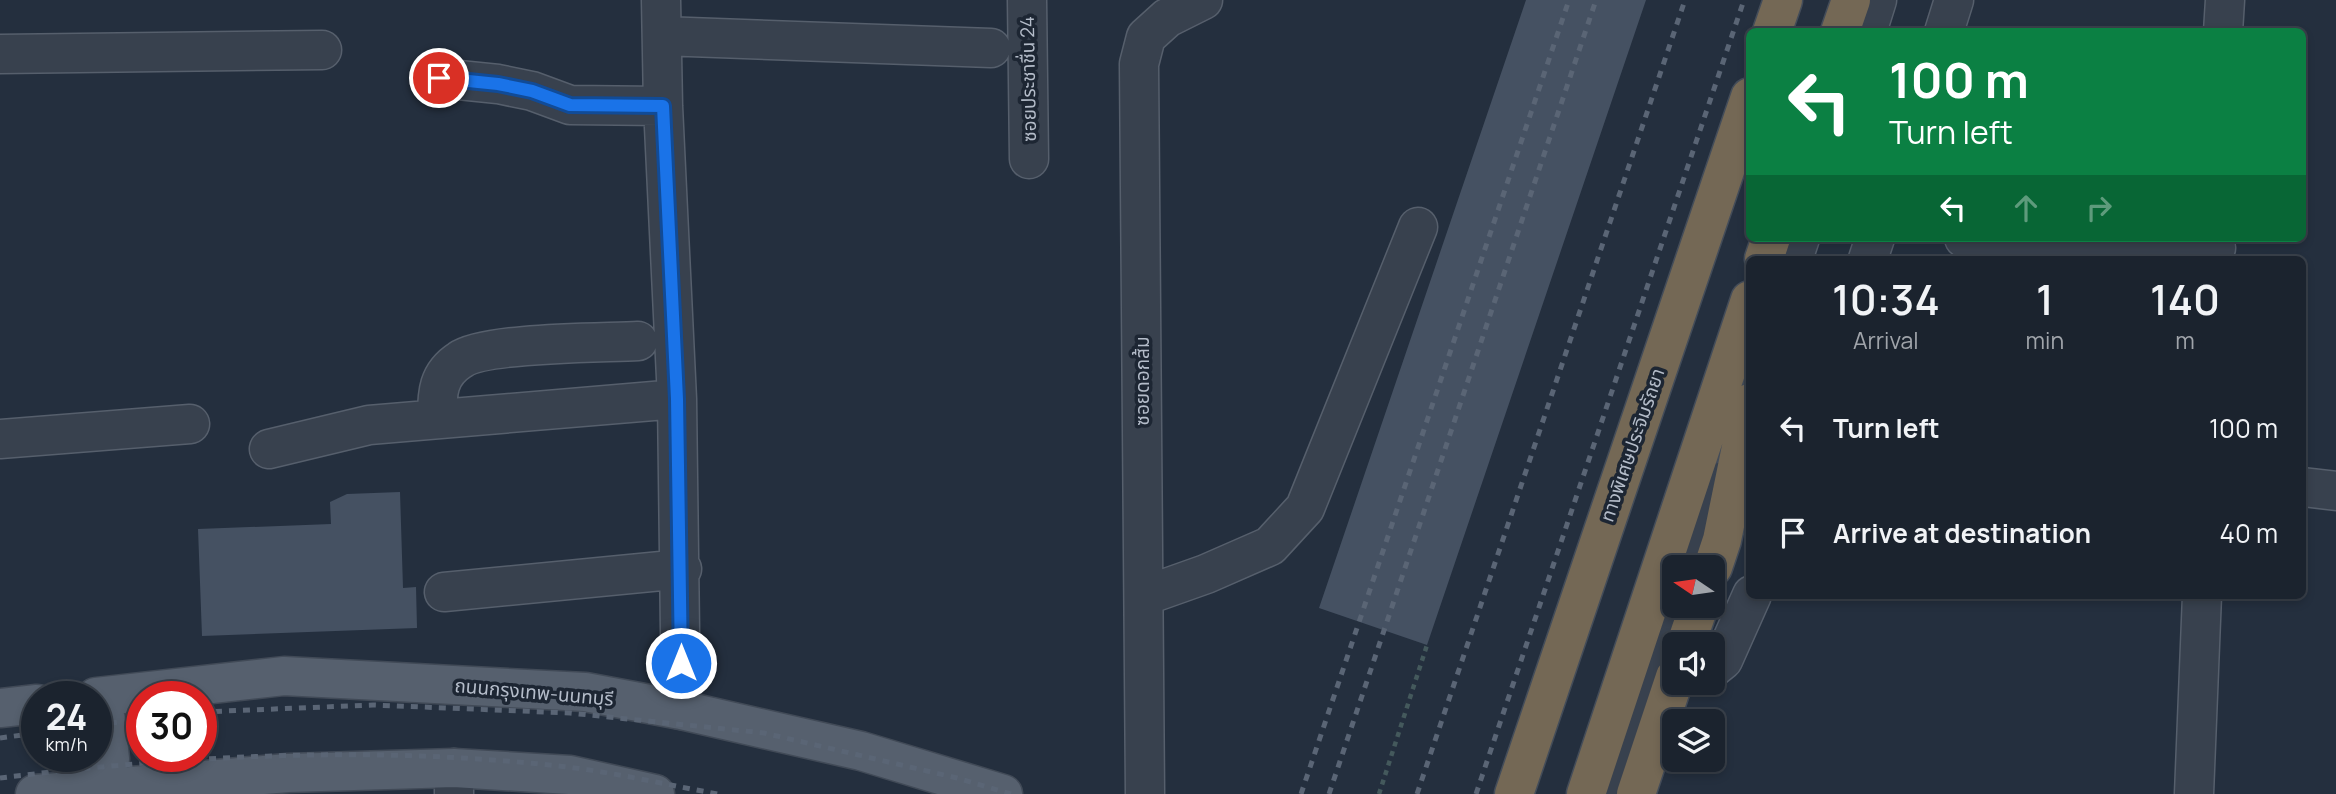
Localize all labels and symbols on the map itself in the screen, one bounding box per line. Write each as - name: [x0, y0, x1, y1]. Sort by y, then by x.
- street label: ซอยประชาชื่น 24: [1014, 16, 1042, 142]
- pin: [409, 48, 469, 108]
- street label: ซอยดอกส้ม: [1129, 336, 1155, 426]
- street label: ทางพิเศษประจิมรัถยา: [1594, 365, 1670, 525]
- north arrow: [1662, 555, 1726, 618]
- position arrow: [644, 626, 718, 700]
- street label: ถนนกรุงเทพ-นนทบุรี: [453, 672, 615, 712]
- speed limit sign: 30: [126, 681, 217, 772]

